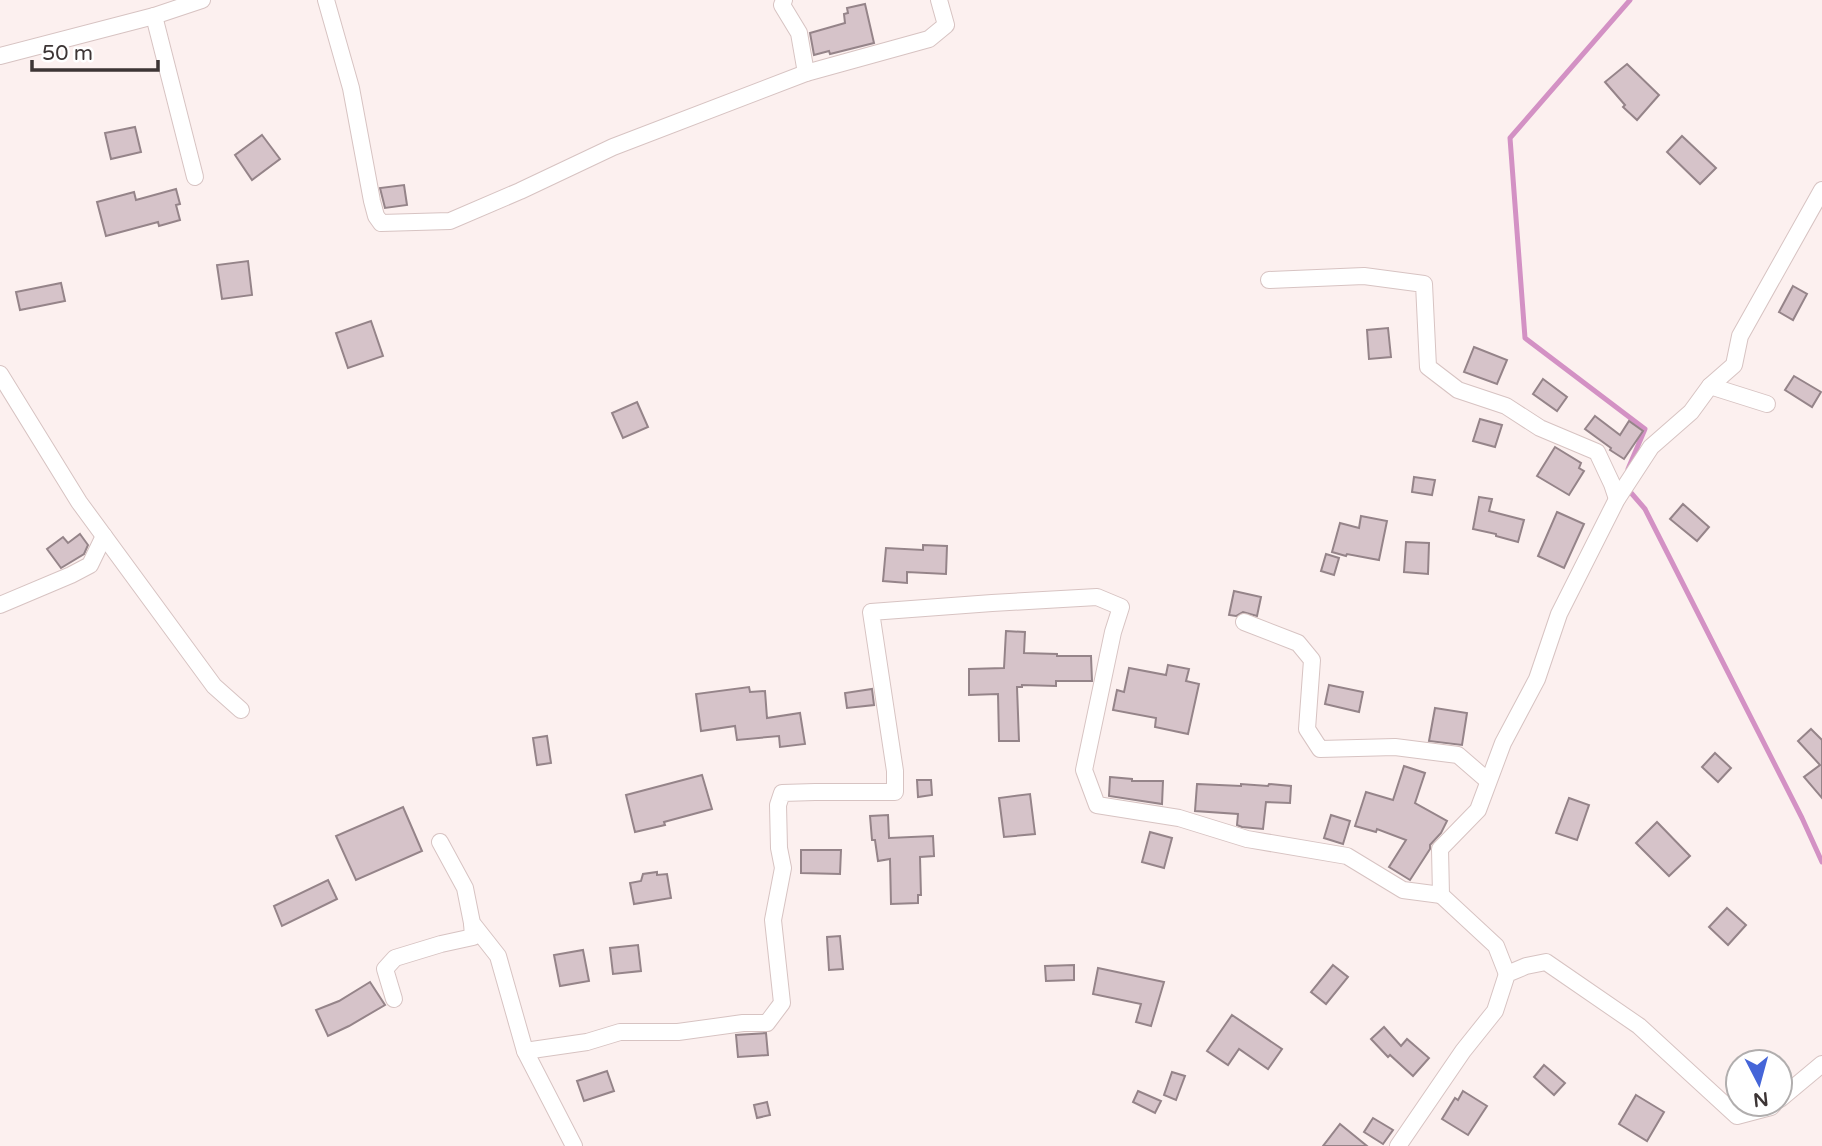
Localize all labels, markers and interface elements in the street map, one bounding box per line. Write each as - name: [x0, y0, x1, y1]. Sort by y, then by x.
- scale bar: [32, 28, 158, 72]
- text: 50 m: [42, 41, 93, 66]
- north arrow: [1724, 1048, 1794, 1118]
- text: N: [1752, 1087, 1769, 1111]

